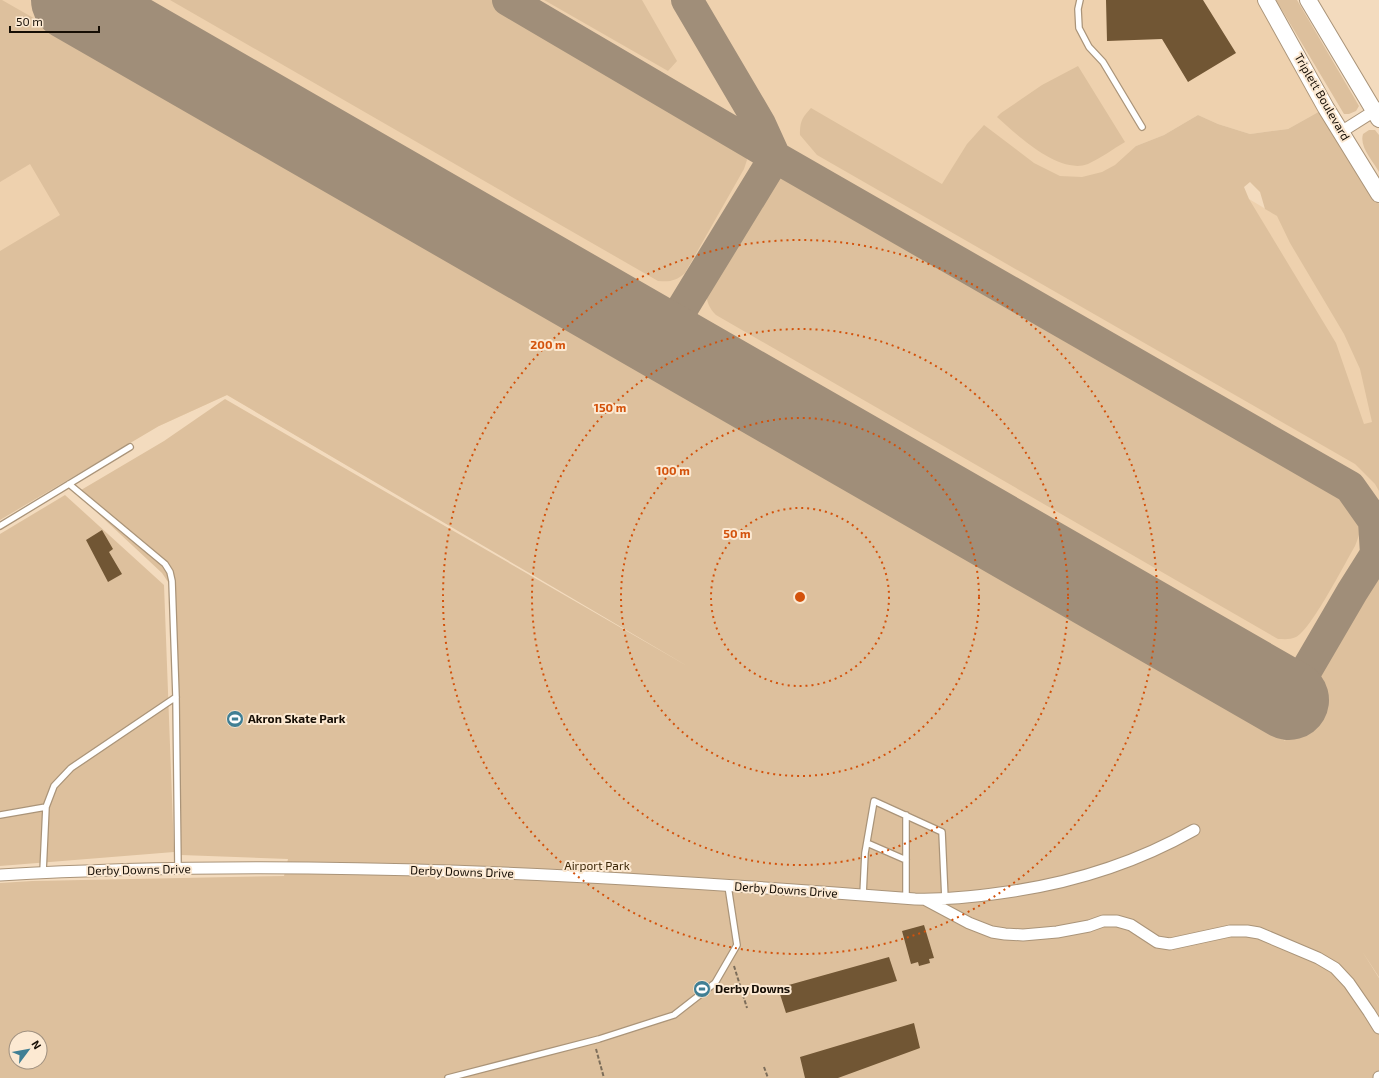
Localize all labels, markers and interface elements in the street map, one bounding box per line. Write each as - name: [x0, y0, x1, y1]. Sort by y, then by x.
- scale bar: [10, 8, 99, 34]
- text: 50 m: [16, 14, 43, 28]
- street label: Triplett Boulevard: [1292, 51, 1353, 142]
- text: 200 m: [530, 337, 566, 351]
- text: 150 m: [594, 400, 626, 414]
- text: 100 m: [656, 463, 690, 477]
- text: 50 m: [723, 526, 751, 540]
- centre of rings: [793, 590, 807, 604]
- sports icon: Akron Skate Park: [225, 709, 245, 729]
- place label: Akron Skate Park: [248, 711, 346, 725]
- park label: Airport Park: [564, 858, 630, 872]
- street label: Derby Downs Drive: [87, 861, 191, 877]
- street label: Derby Downs Drive: [410, 862, 514, 880]
- street label: Derby Downs Drive: [734, 878, 838, 900]
- sports icon: Derby Downs: [692, 979, 712, 999]
- place label: Derby Downs: [715, 981, 790, 996]
- north arrow: [8, 1030, 48, 1070]
- text: N: [29, 1038, 45, 1051]

